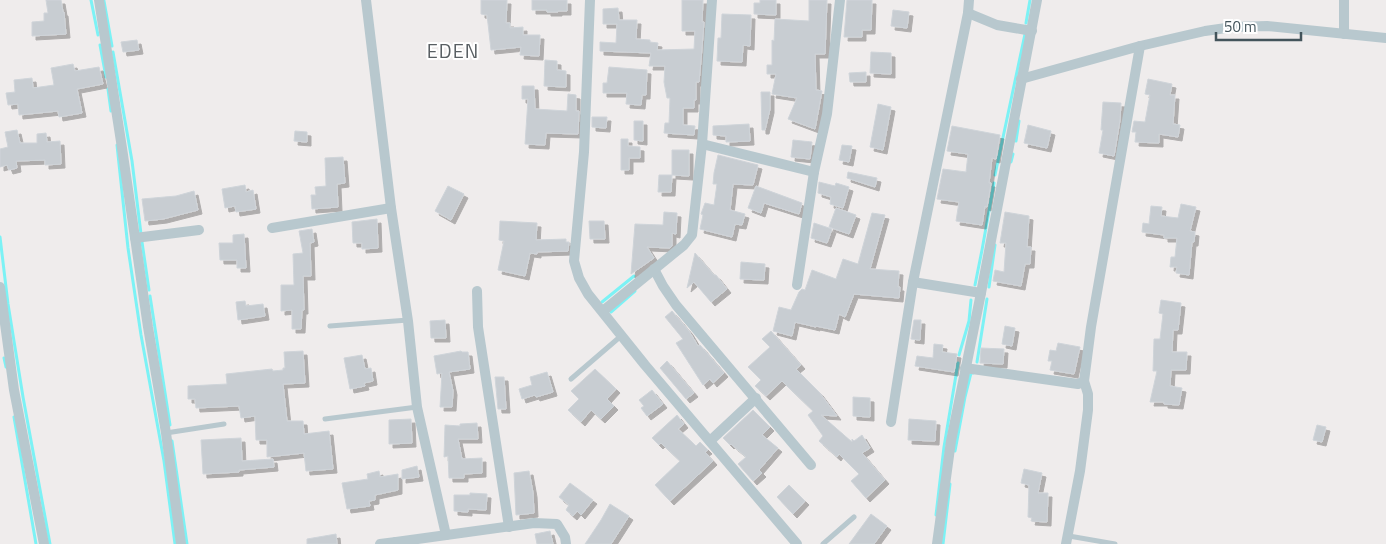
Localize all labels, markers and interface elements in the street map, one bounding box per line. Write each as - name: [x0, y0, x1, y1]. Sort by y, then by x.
- scale bar: [1216, 10, 1301, 42]
- text: 50 m: [1224, 15, 1257, 38]
- district label: EDEN: [427, 35, 479, 66]

